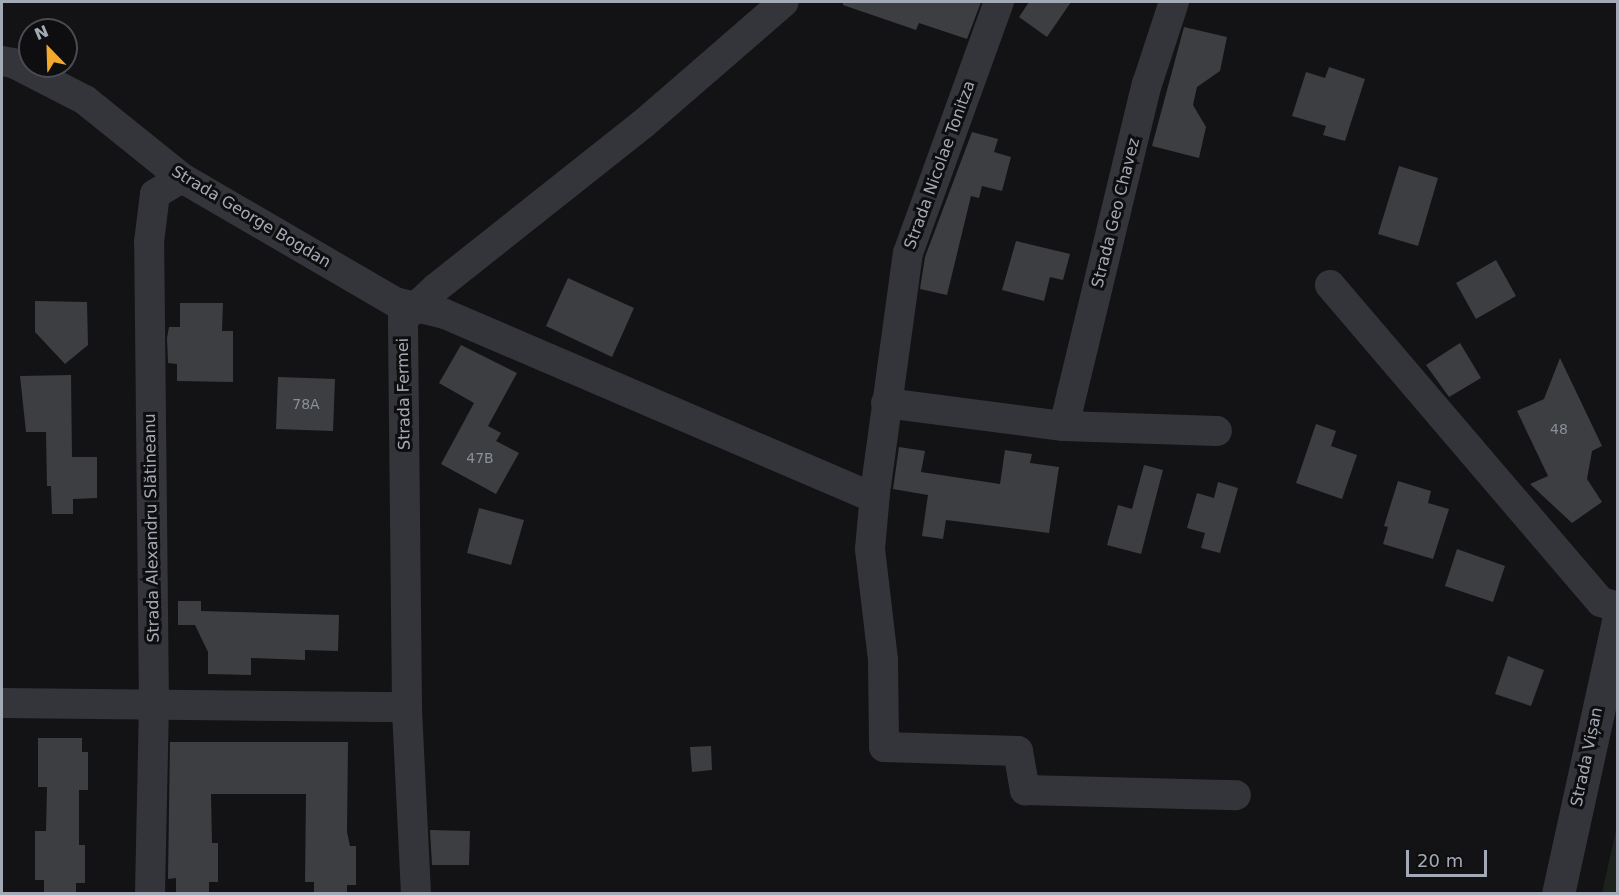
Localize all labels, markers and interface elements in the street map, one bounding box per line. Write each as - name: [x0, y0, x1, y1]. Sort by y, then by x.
- north arrow: [18, 18, 78, 78]
- text: N: [32, 21, 51, 44]
- street label: Strada Nicolae Tonitza: [901, 78, 979, 252]
- street label: Strada Geo Chavez: [1088, 136, 1144, 290]
- street label: Strada George Bogdan: [168, 162, 334, 272]
- street label: Strada Fermei: [393, 338, 415, 450]
- house number: 78A: [292, 396, 320, 412]
- street label: Strada Alexandru Slătineanu: [140, 413, 164, 643]
- house number: 48: [1550, 421, 1568, 437]
- house number: 47B: [466, 450, 494, 466]
- street label: Strada Vișan: [1567, 706, 1607, 808]
- scale bar: [1409, 838, 1490, 876]
- text: 20 m: [1417, 850, 1463, 871]

